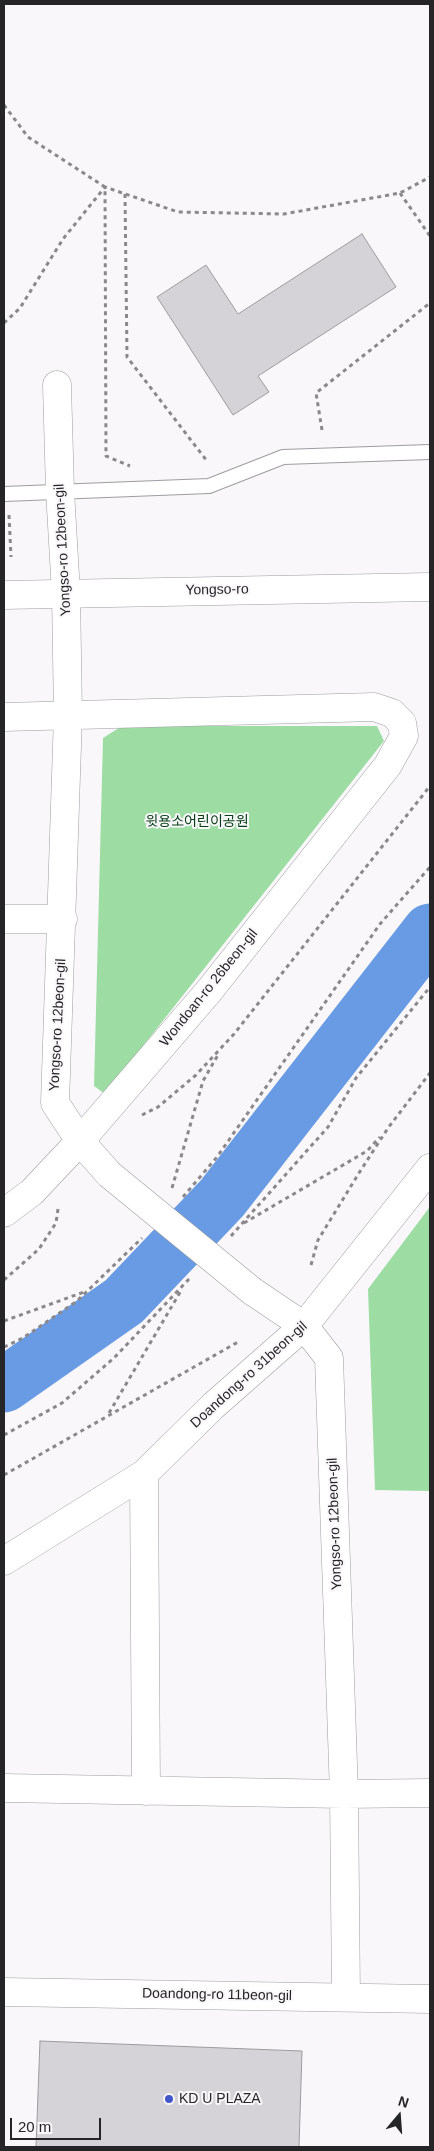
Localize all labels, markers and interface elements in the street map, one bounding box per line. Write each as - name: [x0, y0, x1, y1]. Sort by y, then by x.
- street label: Yongso-ro 12beon-gil: [51, 483, 75, 617]
- street label: Yongso-ro: [185, 581, 249, 599]
- park label: 윗용소어린이공원: [145, 814, 249, 830]
- street label: Wondoan-ro 26beon-gil: [157, 926, 261, 1050]
- street label: Yongso-ro 12beon-gil: [46, 958, 70, 1092]
- street label: Doandong-ro 31beon-gil: [187, 1318, 311, 1432]
- street label: Yongso-ro 12beon-gil: [324, 1457, 346, 1591]
- street label: Doandong-ro 11beon-gil: [142, 1985, 292, 2005]
- place label: KD U PLAZA: [179, 2091, 261, 2107]
- north arrow: [374, 2091, 424, 2141]
- marker: KD U PLAZA: [163, 2093, 175, 2105]
- text: N: [396, 2093, 411, 2111]
- scale bar: [12, 2108, 104, 2140]
- text: 20 m: [18, 2118, 51, 2135]

